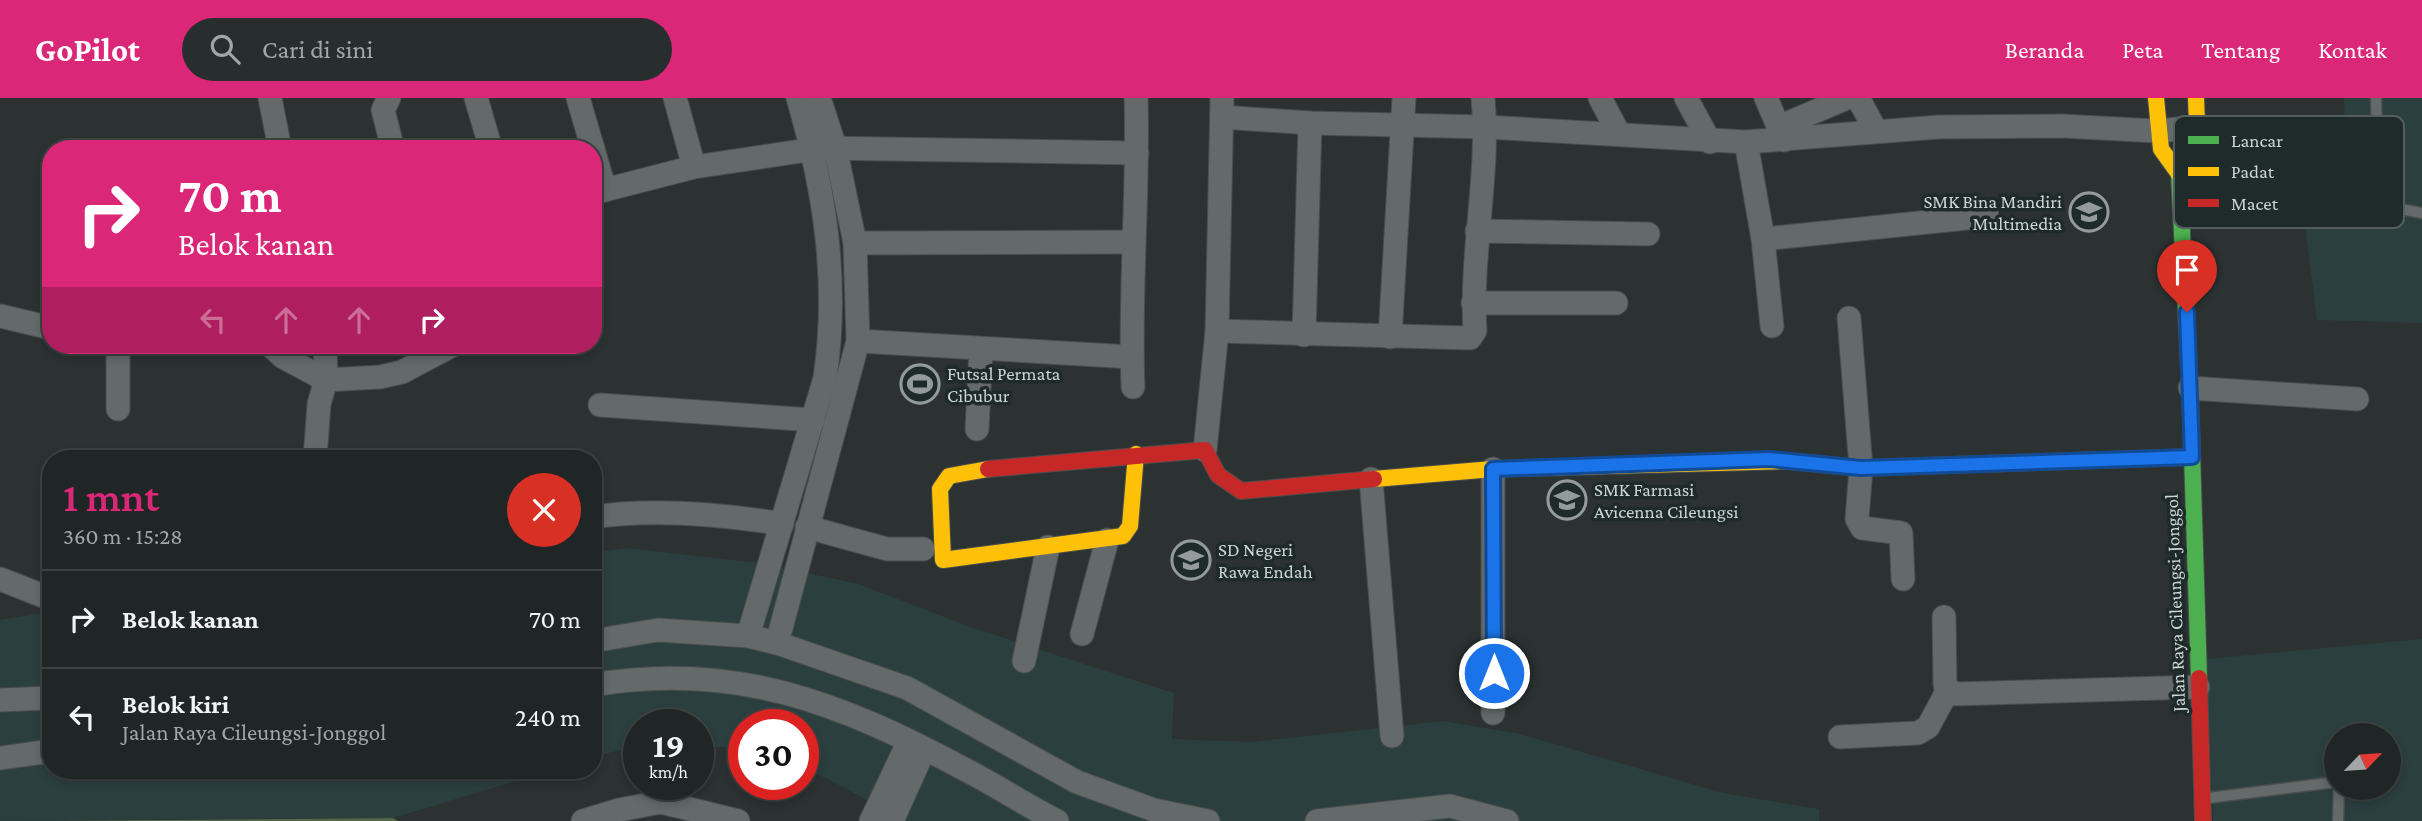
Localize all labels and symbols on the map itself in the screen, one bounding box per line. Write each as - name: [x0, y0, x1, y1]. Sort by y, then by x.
- legend: [2174, 116, 2404, 228]
- text: Lancar: [2231, 130, 2283, 151]
- text: Padat: [2231, 161, 2275, 182]
- place label: SMK Bina Mandiri Multimedia: [1923, 191, 2062, 234]
- school or university icon: SMK Bina Mandiri Multimedia: [2068, 191, 2110, 233]
- text: Macet: [2231, 193, 2279, 214]
- pin: [2157, 240, 2217, 312]
- sports icon: Futsal Permata Cibubur: [899, 363, 941, 405]
- place label: Futsal Permata Cibubur: [947, 363, 1061, 406]
- school or university icon: SMK Farmasi Avicenna Cileungsi: [1546, 479, 1588, 521]
- place label: SMK Farmasi Avicenna Cileungsi: [1594, 479, 1738, 522]
- street label: Jalan Raya Cileungsi-Jonggol: [2161, 494, 2189, 714]
- school or university icon: SD Negeri Rawa Endah: [1170, 539, 1212, 581]
- place label: SD Negeri Rawa Endah: [1218, 539, 1313, 582]
- position arrow: [1457, 636, 1531, 710]
- speed limit sign: 30: [728, 709, 819, 800]
- north arrow: [2324, 723, 2401, 800]

